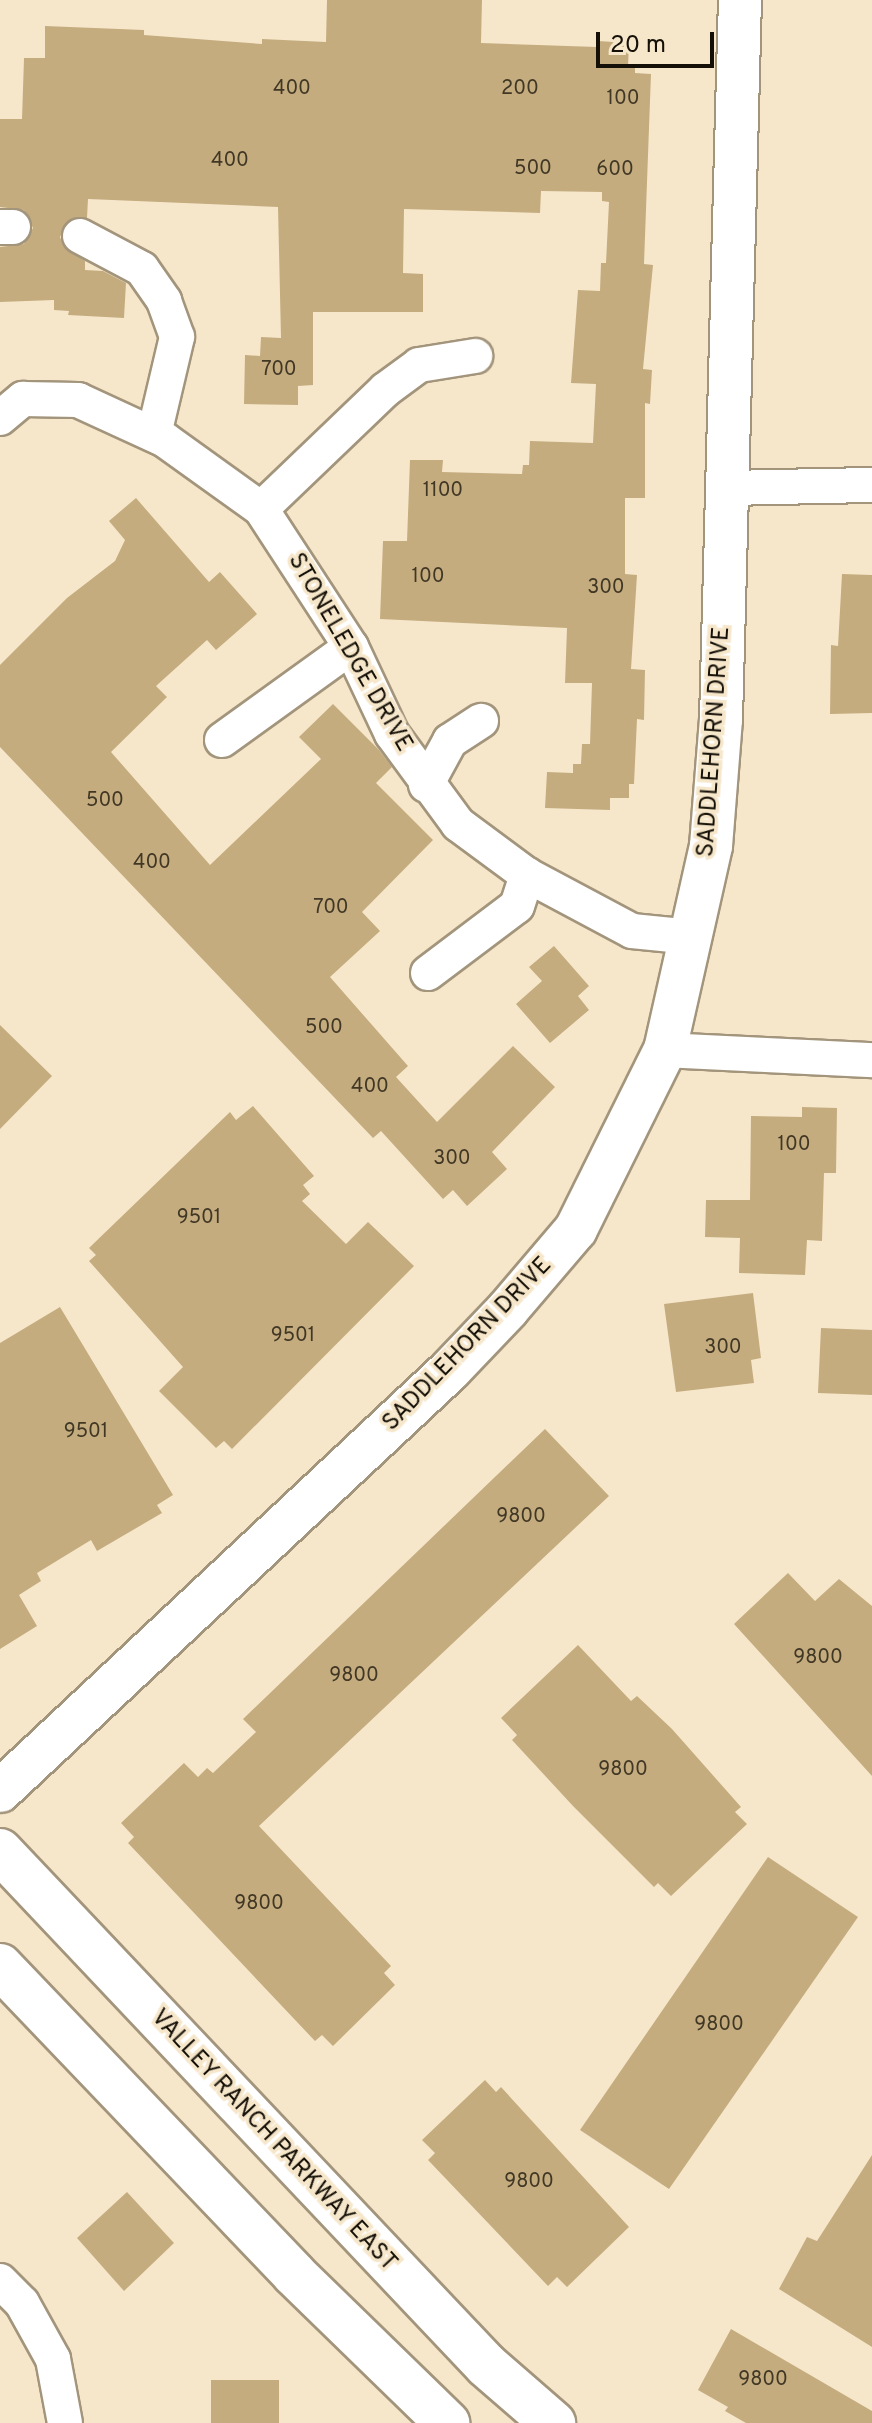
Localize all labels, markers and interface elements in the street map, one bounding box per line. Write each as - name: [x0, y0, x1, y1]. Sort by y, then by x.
- scale bar: [600, 16, 718, 66]
- text: 20 m: [610, 31, 666, 61]
- house number: 400: [273, 77, 311, 101]
- house number: 200: [501, 77, 539, 101]
- house number: 100: [607, 87, 639, 111]
- house number: 400: [211, 149, 249, 173]
- house number: 500: [514, 157, 552, 181]
- house number: 600: [596, 158, 634, 182]
- house number: 700: [261, 358, 297, 382]
- house number: 1100: [423, 479, 463, 503]
- street label: STONELEDGE DRIVE: [280, 549, 418, 757]
- house number: 100: [412, 565, 444, 589]
- house number: 300: [587, 576, 625, 600]
- street label: SADDLEHORN DRIVE: [693, 626, 737, 858]
- house number: 500: [86, 789, 124, 813]
- house number: 400: [133, 851, 171, 875]
- house number: 700: [313, 896, 349, 920]
- house number: 500: [305, 1016, 343, 1040]
- house number: 400: [351, 1075, 389, 1099]
- house number: 100: [778, 1133, 810, 1157]
- house number: 300: [433, 1147, 471, 1171]
- house number: 9501: [177, 1206, 221, 1230]
- street label: SADDLEHORN DRIVE: [377, 1252, 559, 1438]
- house number: 9501: [271, 1324, 315, 1348]
- house number: 300: [704, 1336, 742, 1360]
- house number: 9501: [64, 1420, 108, 1444]
- house number: 9800: [496, 1505, 546, 1529]
- house number: 9800: [793, 1646, 843, 1670]
- house number: 9800: [329, 1664, 379, 1688]
- house number: 9800: [598, 1758, 648, 1782]
- house number: 9800: [234, 1892, 284, 1916]
- street label: VALLEY RANCH PARKWAY EAST: [143, 2003, 403, 2279]
- house number: 9800: [694, 2013, 744, 2037]
- house number: 9800: [504, 2170, 554, 2194]
- house number: 9800: [738, 2368, 788, 2392]

